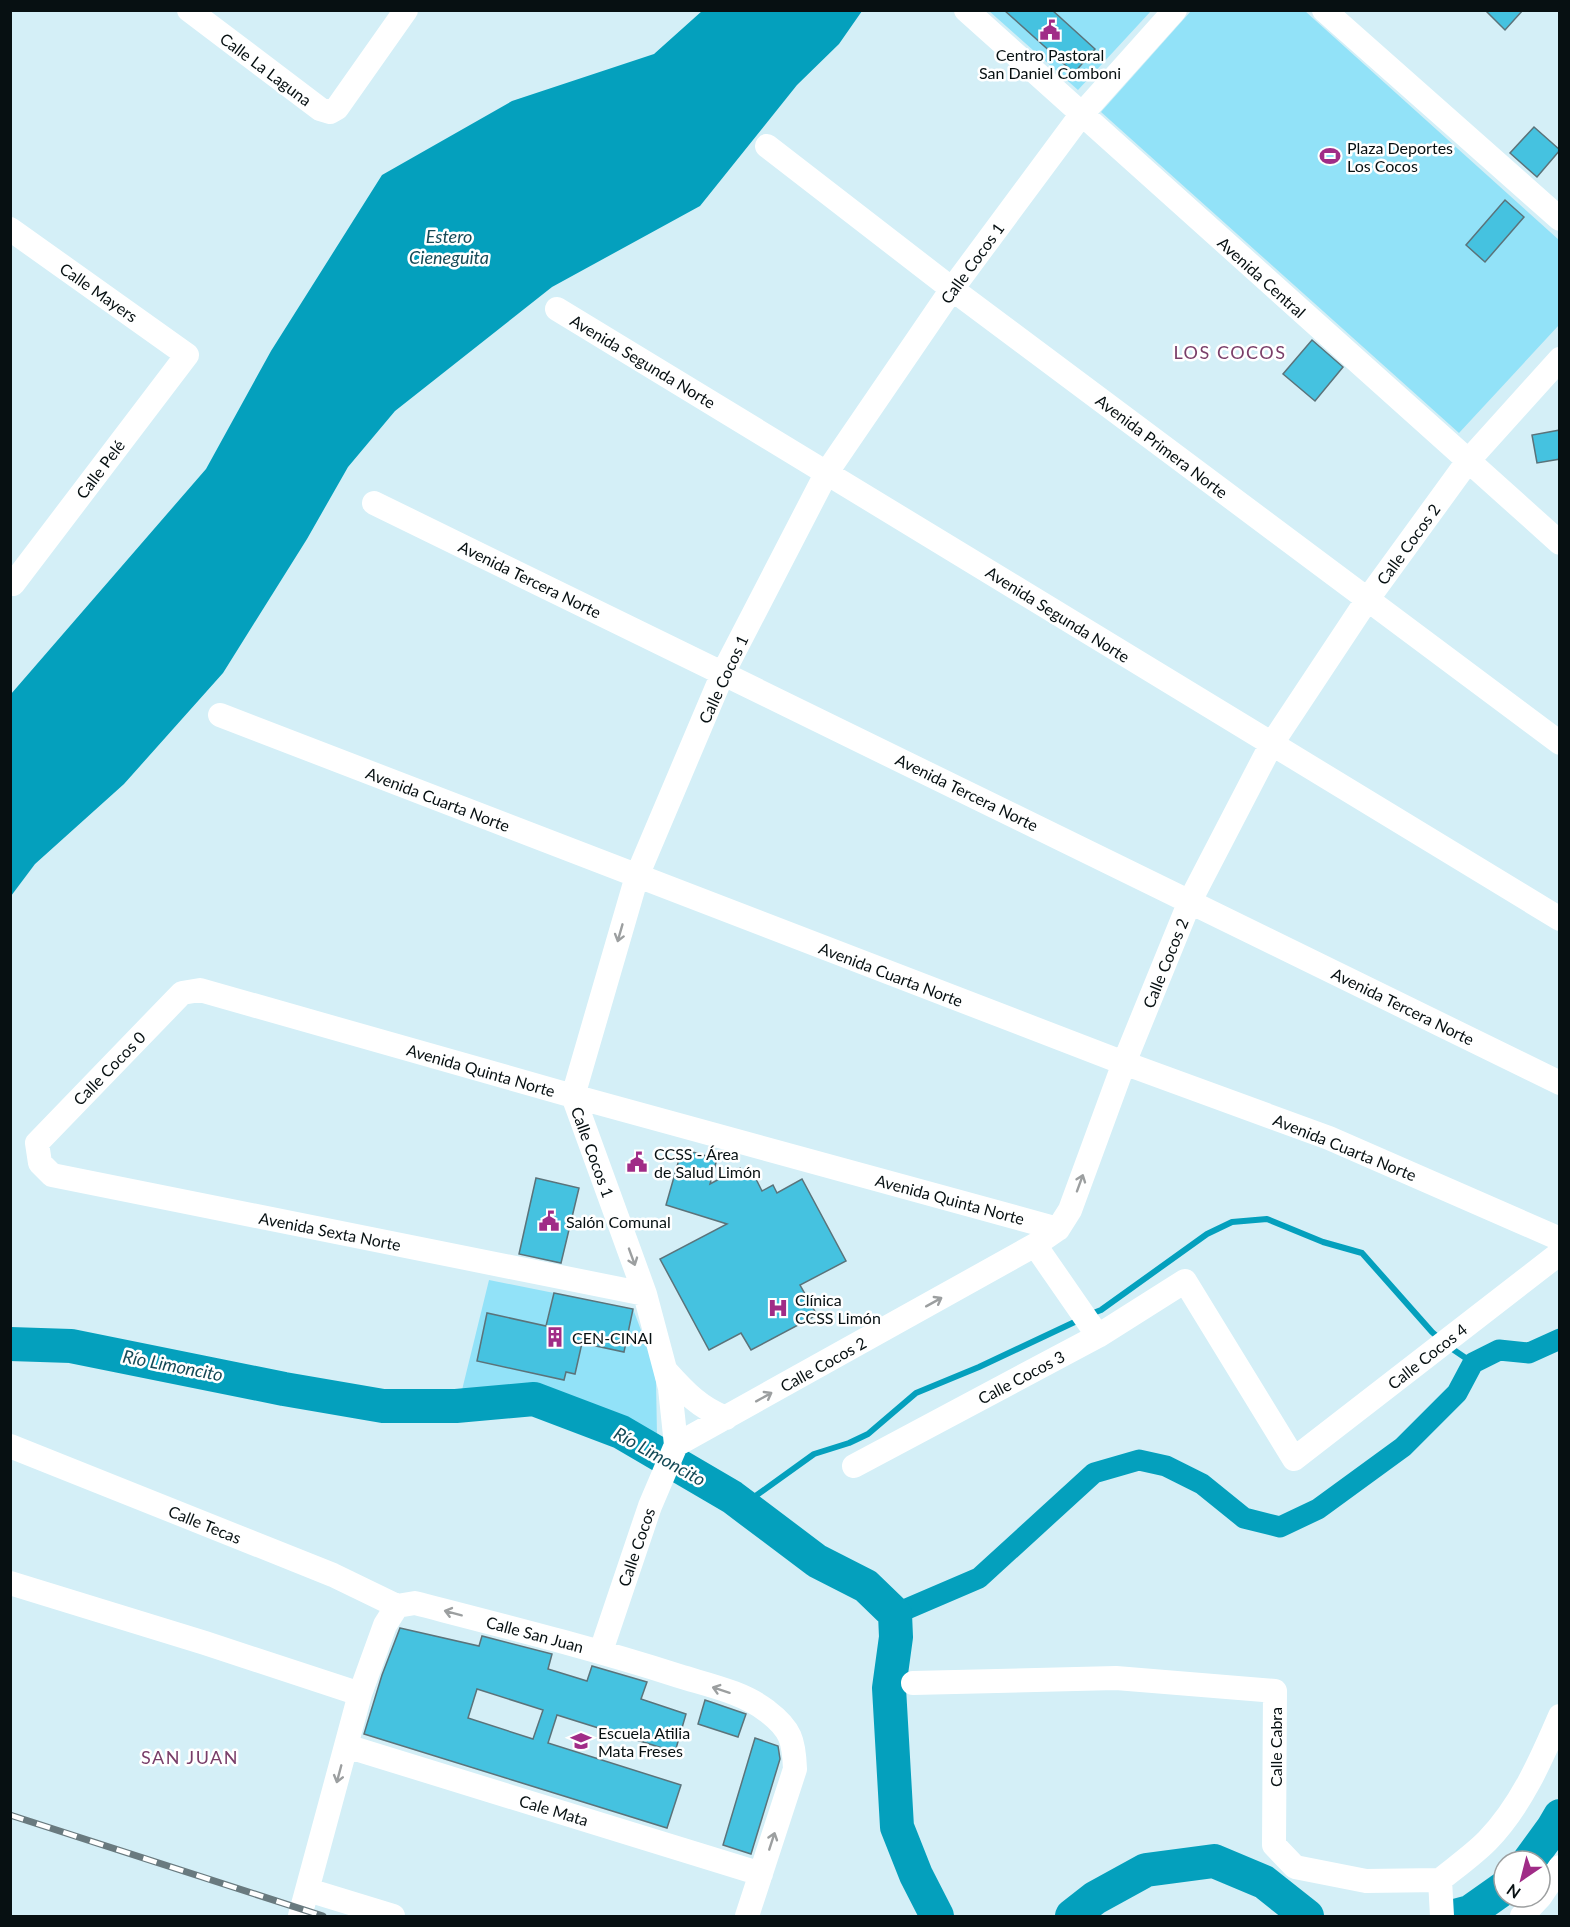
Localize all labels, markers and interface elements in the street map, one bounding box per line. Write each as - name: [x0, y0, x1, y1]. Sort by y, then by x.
- public building icon: Centro Pastoral San Daniel Comboni: [1038, 18, 1062, 42]
- street label: Calle La Laguna: [217, 29, 315, 109]
- place label: Centro Pastoral San Daniel Comboni: [979, 45, 1121, 82]
- place label: Plaza Deportes Los Cocos: [1347, 138, 1453, 175]
- sports icon: Plaza Deportes Los Cocos: [1318, 144, 1342, 168]
- street label: Calle Cocos 1: [936, 219, 1008, 307]
- water label: Estero Cieneguita: [409, 225, 489, 268]
- street label: Avenida Central: [1214, 233, 1310, 321]
- street label: Calle Mayers: [57, 258, 141, 326]
- street label: Avenida Segunda Norte: [567, 310, 719, 412]
- district label: LOS COCOS: [1173, 341, 1287, 363]
- street label: Avenida Primera Norte: [1092, 390, 1232, 502]
- street label: Calle Pelé: [72, 436, 128, 502]
- street label: Calle Cocos 2: [1372, 500, 1444, 588]
- street label: Avenida Tercera Norte: [456, 536, 604, 622]
- street label: Avenida Segunda Norte: [983, 562, 1133, 666]
- street label: Calle Cocos 1: [694, 632, 752, 726]
- street label: Avenida Tercera Norte: [893, 749, 1041, 835]
- street label: Avenida Cuarta Norte: [363, 763, 513, 835]
- street label: Calle Cocos 2: [1138, 915, 1192, 1011]
- one-way arrow: [614, 923, 625, 942]
- street label: Avenida Cuarta Norte: [816, 938, 966, 1010]
- street label: Avenida Tercera Norte: [1329, 963, 1477, 1049]
- street label: Calle Cocos 0: [69, 1027, 149, 1109]
- street label: Avenida Quinta Norte: [405, 1040, 557, 1100]
- street label: Calle Cocos 1: [568, 1104, 618, 1200]
- street label: Avenida Cuarta Norte: [1271, 1110, 1419, 1184]
- place label: CCSS - Área de Salud Limón: [654, 1144, 761, 1181]
- public building icon: CCSS - Área de Salud Limón: [625, 1150, 649, 1174]
- street label: Avenida Quinta Norte: [873, 1170, 1027, 1228]
- one-way arrow: [1075, 1174, 1086, 1193]
- street label: Avenida Sexta Norte: [257, 1208, 403, 1254]
- public building icon: Salón Comunal: [537, 1209, 561, 1233]
- place label: Salón Comunal: [566, 1212, 671, 1231]
- one-way arrow: [627, 1248, 638, 1266]
- place label: Clínica CCSS Limón: [795, 1290, 881, 1327]
- one-way arrow: [925, 1295, 942, 1307]
- hospital icon: Clínica CCSS Limón: [766, 1296, 790, 1320]
- street label: Calle Cocos 4: [1384, 1319, 1470, 1393]
- building icon: CEN-CINAI: [543, 1325, 567, 1349]
- place label: CEN-CINAI: [572, 1328, 653, 1347]
- street label: Calle Cocos 2: [777, 1333, 869, 1395]
- water label: Río Limoncito: [121, 1345, 225, 1385]
- street label: Calle Cocos 3: [975, 1346, 1067, 1408]
- one-way arrow: [755, 1390, 772, 1402]
- water label: Río Limoncito: [610, 1422, 710, 1490]
- street label: Calle Tecas: [166, 1501, 244, 1547]
- street label: Calle Cocos: [614, 1505, 658, 1589]
- one-way arrow: [444, 1606, 463, 1618]
- street label: Calle San Juan: [484, 1612, 586, 1656]
- one-way arrow: [712, 1683, 731, 1694]
- street label: Calle Cabra: [1266, 1707, 1285, 1787]
- place label: Escuela Atilia Mata Freses: [598, 1723, 690, 1760]
- school or university icon: Escuela Atilia Mata Freses: [569, 1729, 593, 1753]
- district label: SAN JUAN: [141, 1746, 239, 1768]
- one-way arrow: [332, 1765, 344, 1784]
- street label: Cale Mata: [517, 1791, 591, 1829]
- one-way arrow: [767, 1832, 778, 1851]
- north arrow: [1492, 1849, 1552, 1909]
- text: N: [1503, 1880, 1524, 1903]

